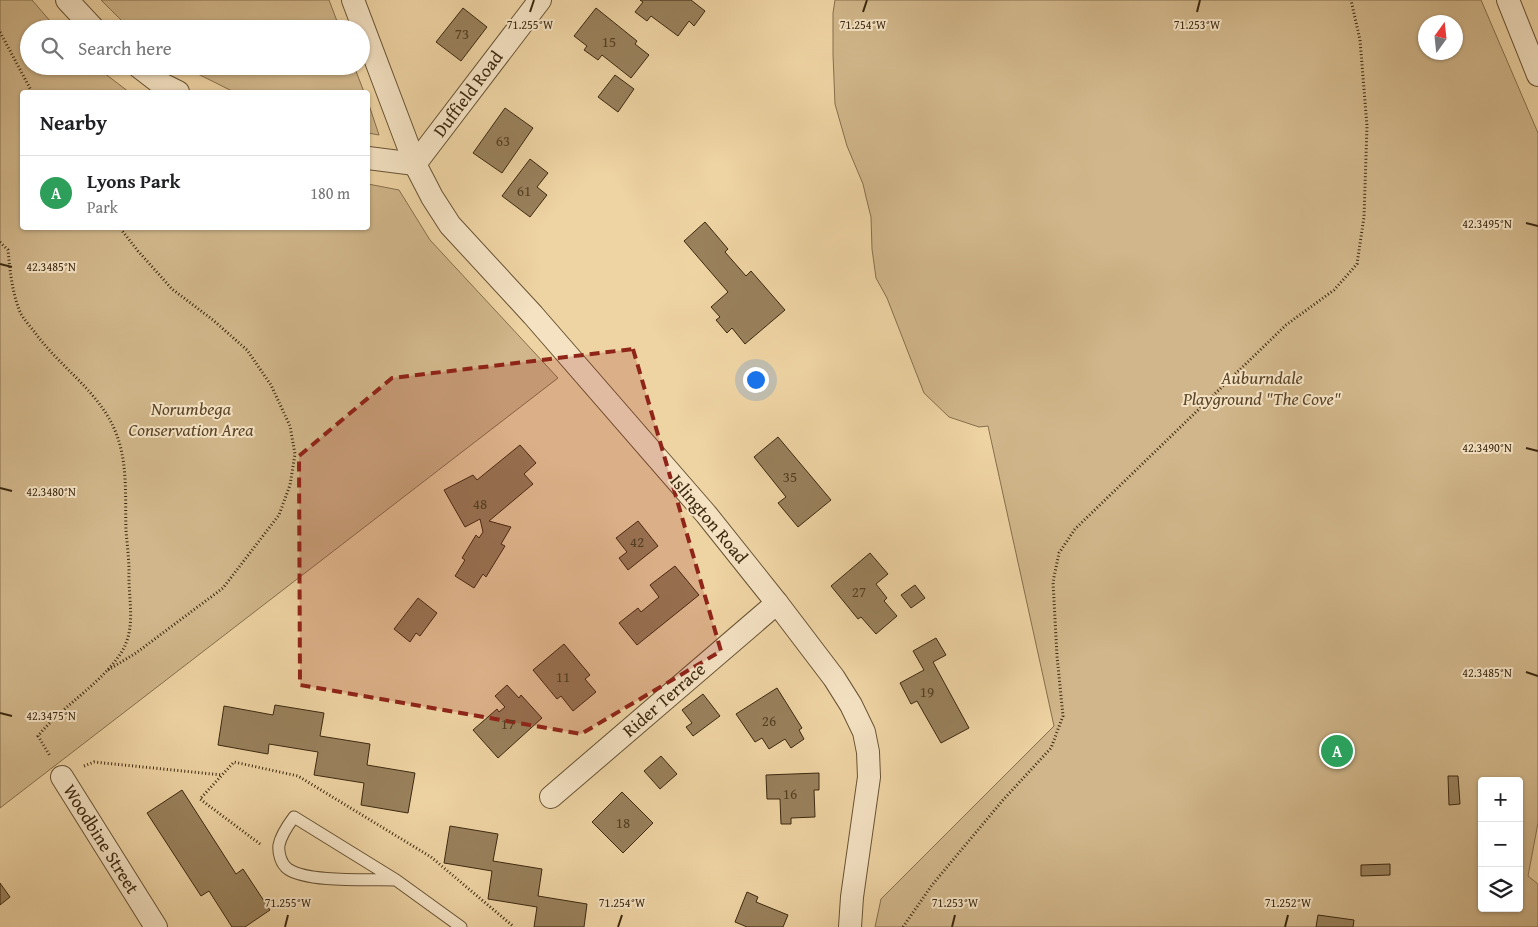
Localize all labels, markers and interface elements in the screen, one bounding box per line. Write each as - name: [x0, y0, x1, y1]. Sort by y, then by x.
- north arrow: [1418, 15, 1463, 60]
- text: 71.255°W: [507, 16, 554, 33]
- text: 71.254°W: [840, 16, 887, 33]
- text: 71.253°W: [1174, 16, 1221, 33]
- search box: [20, 20, 370, 75]
- house number: 73: [455, 23, 469, 44]
- house number: 15: [602, 31, 616, 52]
- icon: search: [38, 34, 66, 62]
- text: Search here: [78, 34, 172, 62]
- street label: Duffield Road: [426, 45, 509, 143]
- text: Nearby: [40, 107, 107, 138]
- house number: 63: [496, 130, 510, 151]
- text: Lyons Park: [87, 167, 180, 195]
- house number: 61: [517, 180, 531, 201]
- text: A: [51, 181, 61, 205]
- text: 180 m: [310, 181, 350, 205]
- text: Park: [87, 195, 118, 219]
- text: 42.3495°N: [1462, 215, 1512, 232]
- text: 42.3485°N: [26, 258, 76, 275]
- park label: Auburndale Playground "The Cove": [1182, 364, 1341, 412]
- your location: [743, 367, 769, 393]
- park label: Norumbega Conservation Area: [128, 395, 254, 443]
- text: 42.3490°N: [1462, 439, 1512, 456]
- house number: 35: [783, 466, 797, 487]
- street label: Islington Road: [664, 468, 755, 569]
- text: 42.3480°N: [26, 483, 76, 500]
- house number: 48: [473, 493, 487, 514]
- house number: 42: [630, 531, 644, 552]
- house number: 27: [852, 581, 866, 602]
- street label: Rider Terrace: [616, 656, 711, 743]
- text: 42.3485°N: [1462, 664, 1512, 681]
- house number: 11: [556, 666, 570, 687]
- house number: 19: [920, 681, 934, 702]
- text: 42.3475°N: [26, 707, 76, 724]
- house number: 26: [762, 710, 776, 731]
- house number: 17: [501, 713, 515, 734]
- pin: A: [1321, 732, 1353, 770]
- map controls: [1478, 777, 1523, 912]
- button: +: [1478, 777, 1523, 822]
- street label: Woodbine Street: [57, 779, 146, 899]
- house number: 16: [783, 783, 797, 804]
- house number: 18: [616, 812, 630, 833]
- button: −: [1478, 822, 1523, 867]
- button: layers: [1478, 867, 1523, 912]
- text: 71.255°W: [265, 894, 312, 911]
- text: 71.254°W: [599, 894, 646, 911]
- text: 71.253°W: [932, 894, 979, 911]
- text: 71.252°W: [1265, 894, 1312, 911]

